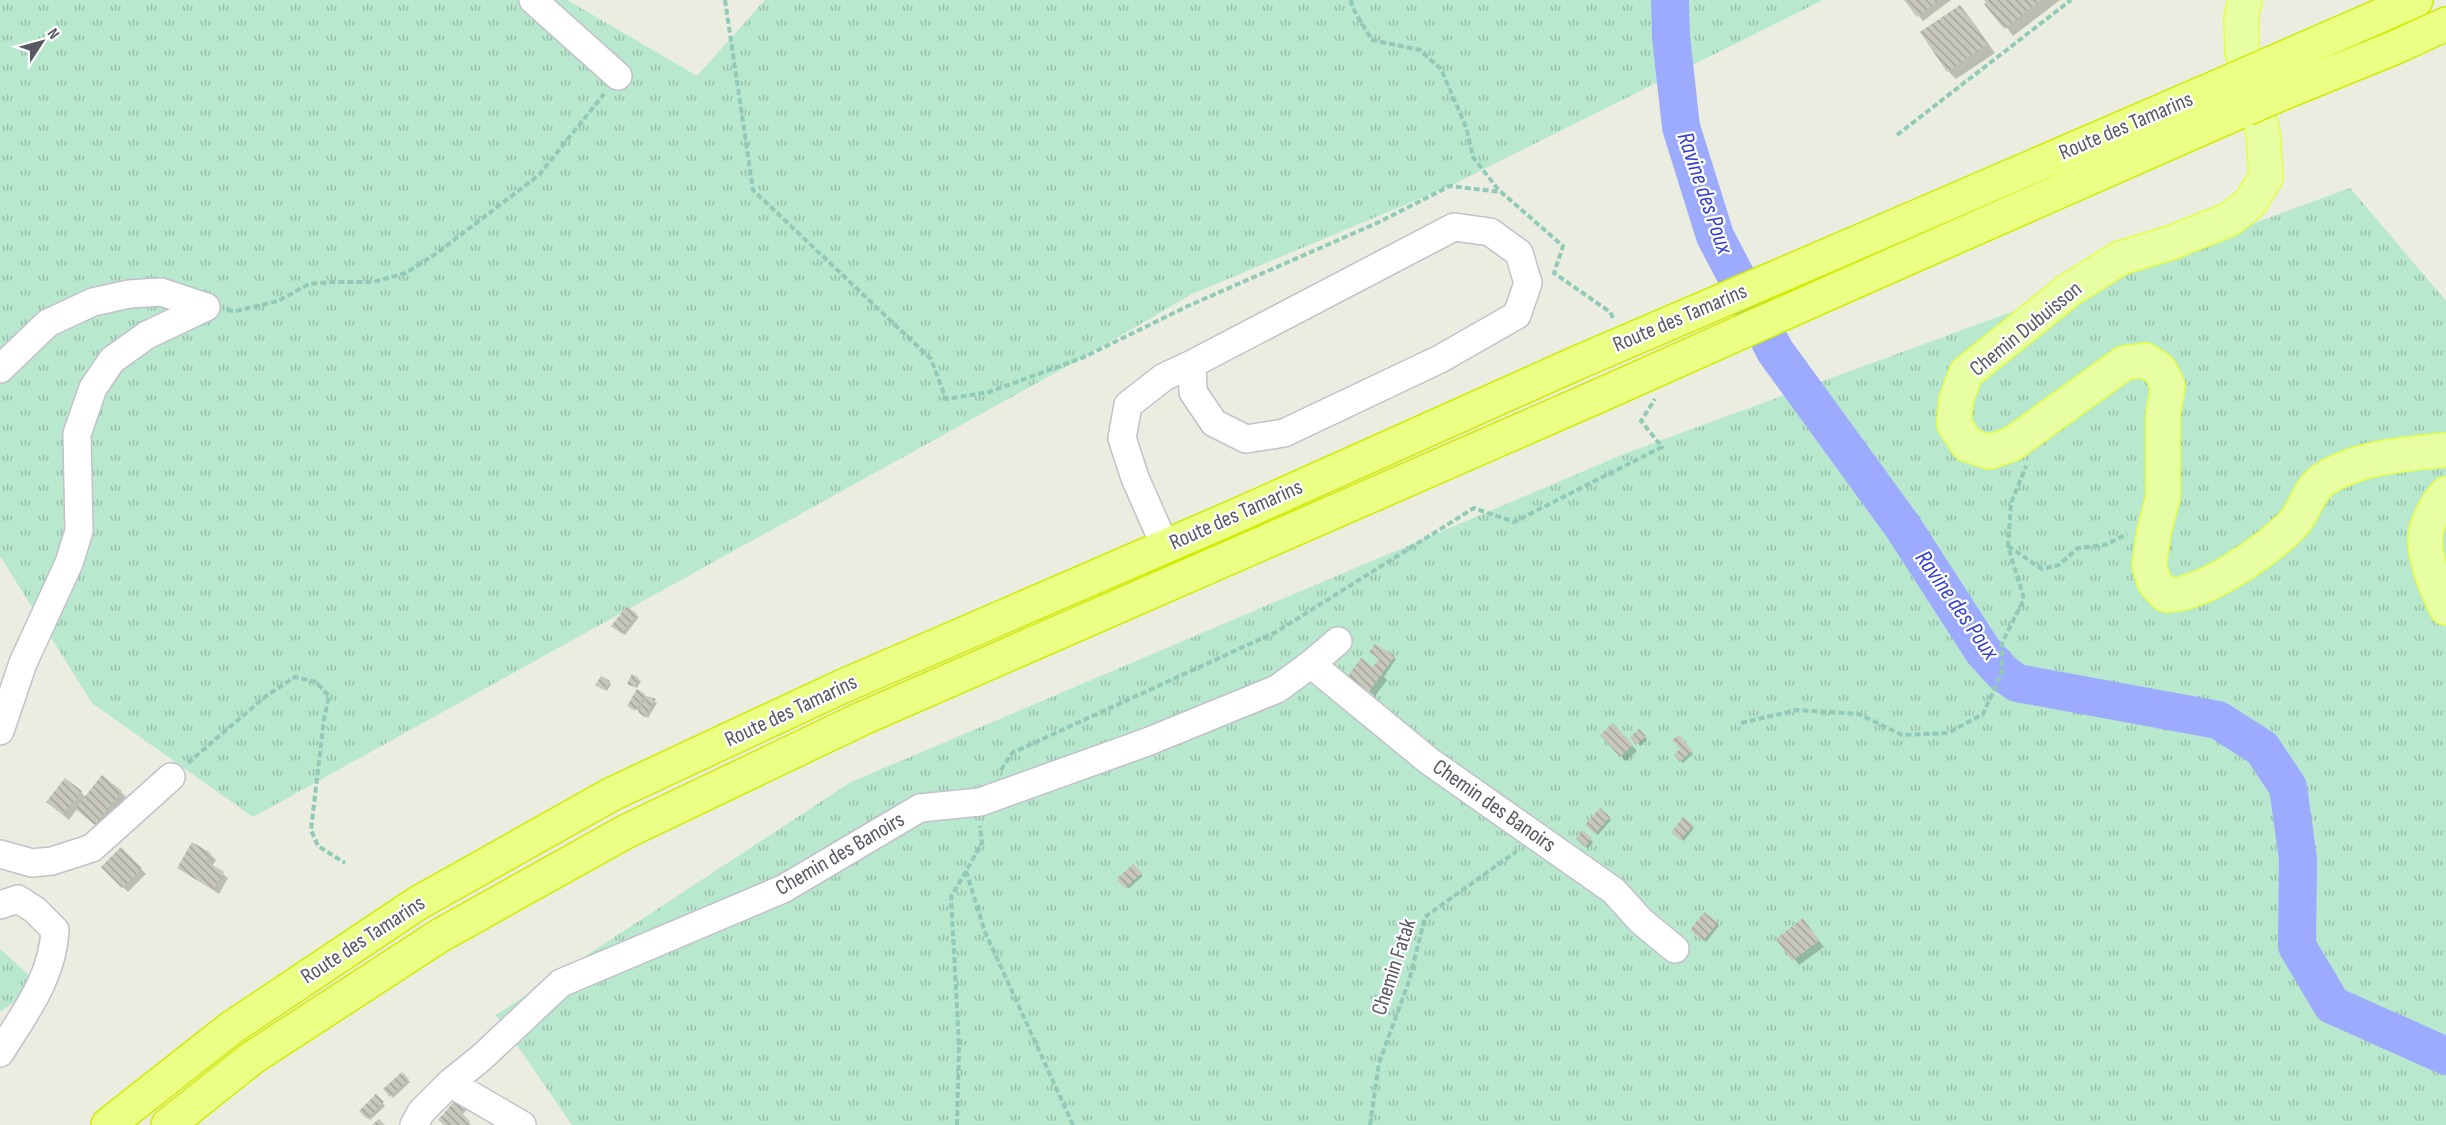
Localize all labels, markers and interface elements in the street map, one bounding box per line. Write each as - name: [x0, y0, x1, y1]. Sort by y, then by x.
- north arrow: [12, 12, 72, 72]
- text: N: [43, 25, 63, 43]
- street label: Route des Tamarins: [2055, 86, 2197, 166]
- water label: Ravine des Poux: [1671, 128, 1740, 259]
- street label: Chemin Dubuisson: [1964, 276, 2088, 382]
- street label: Route des Tamarins: [1609, 278, 1751, 358]
- street label: Route des Tamarins: [1165, 474, 1307, 556]
- water label: Ravine des Poux: [1909, 545, 2006, 666]
- street label: Route des Tamarins: [721, 669, 861, 753]
- street label: Chemin des Banoirs: [1427, 754, 1561, 859]
- street label: Chemin des Banoirs: [771, 806, 909, 902]
- street label: Route des Tamarins: [296, 890, 430, 990]
- street label: Chemin Fatak: [1366, 915, 1422, 1019]

